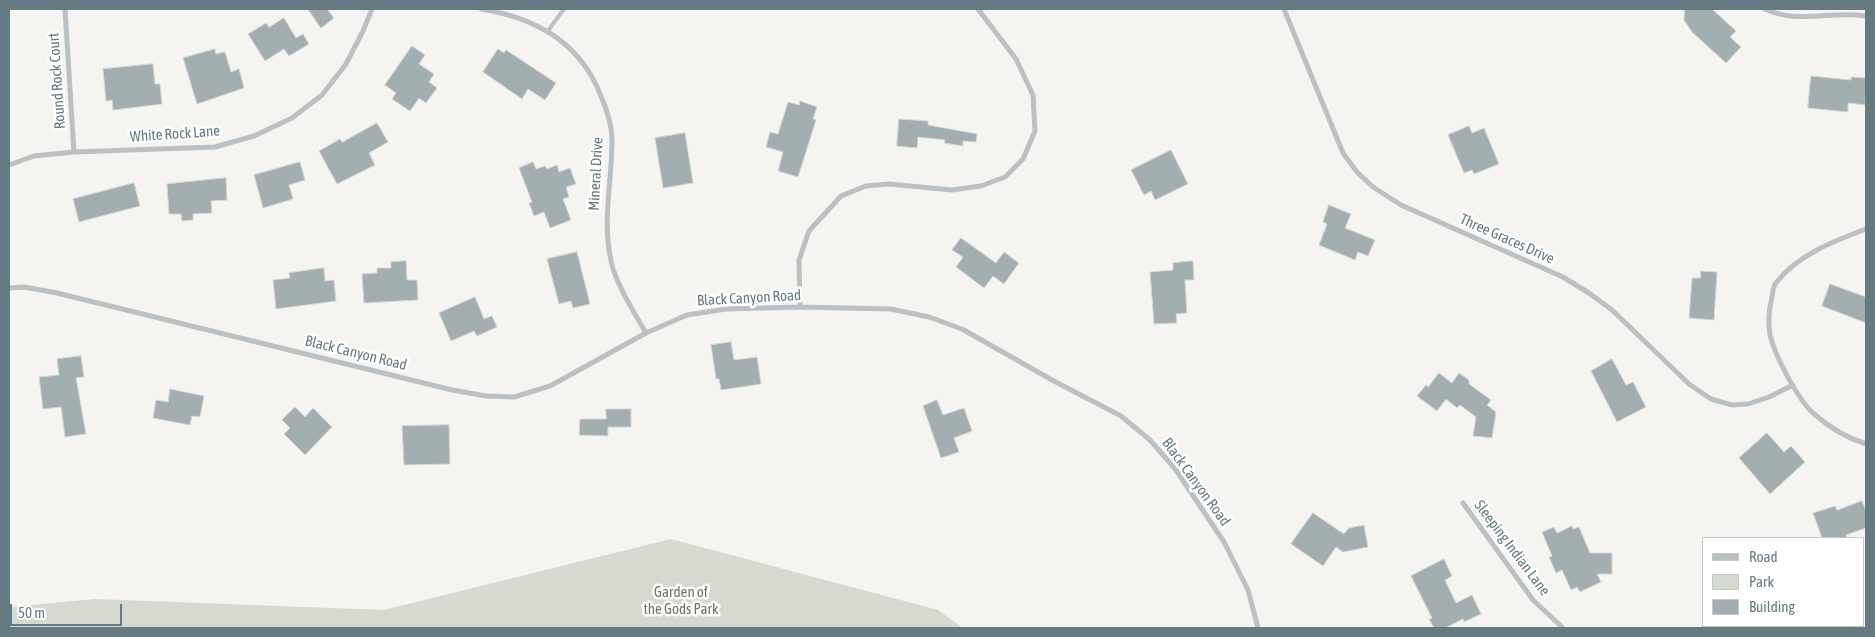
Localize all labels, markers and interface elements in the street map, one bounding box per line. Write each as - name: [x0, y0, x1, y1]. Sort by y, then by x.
- street label: Round Rock Court: [45, 32, 69, 130]
- street label: White Rock Lane: [129, 122, 221, 146]
- street label: Mineral Drive: [585, 137, 607, 211]
- street label: Three Graces Drive: [1457, 210, 1557, 268]
- street label: Black Canyon Road: [696, 286, 802, 310]
- street label: Black Canyon Road: [303, 332, 409, 374]
- street label: Black Canyon Road: [1158, 435, 1234, 529]
- street label: Sleeping Indian Lane: [1470, 497, 1554, 599]
- legend: [1702, 537, 1865, 627]
- text: Road: [1749, 548, 1778, 565]
- text: Park: [1749, 573, 1774, 590]
- park label: Garden of the Gods Park: [644, 583, 718, 618]
- scale bar: [12, 594, 125, 626]
- text: Building: [1749, 598, 1795, 615]
- text: 50 m: [18, 604, 45, 621]

